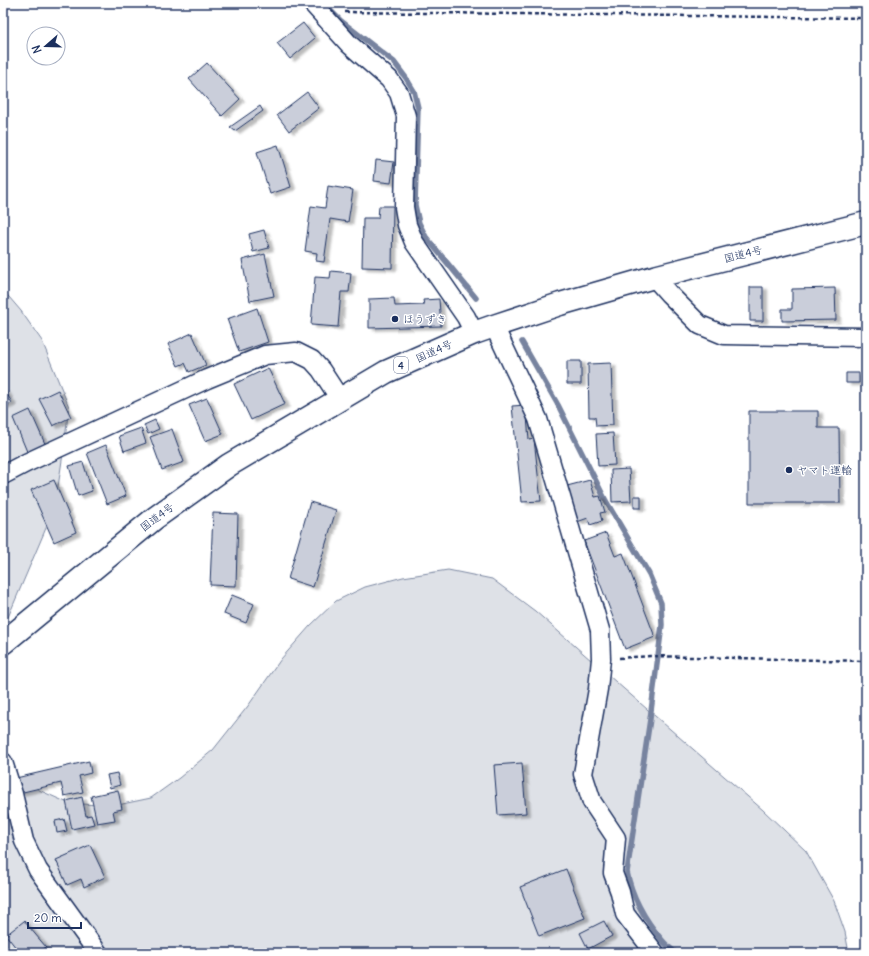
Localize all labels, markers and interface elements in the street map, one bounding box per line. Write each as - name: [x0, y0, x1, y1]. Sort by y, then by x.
- north arrow: [26, 26, 66, 66]
- text: N: [29, 43, 44, 55]
- street label: 国道4号: [722, 242, 764, 266]
- place label: ほうずき: [403, 312, 447, 326]
- marker: ほうずき: [390, 314, 400, 324]
- street label: 国道4号: [413, 337, 455, 365]
- road number: 4: [394, 357, 408, 373]
- place label: ヤマト運輸: [797, 463, 852, 477]
- marker: ヤマト運輸: [784, 465, 794, 475]
- street label: 国道4号: [137, 500, 177, 534]
- scale bar: [28, 904, 81, 930]
- text: 20 m: [34, 910, 62, 925]

